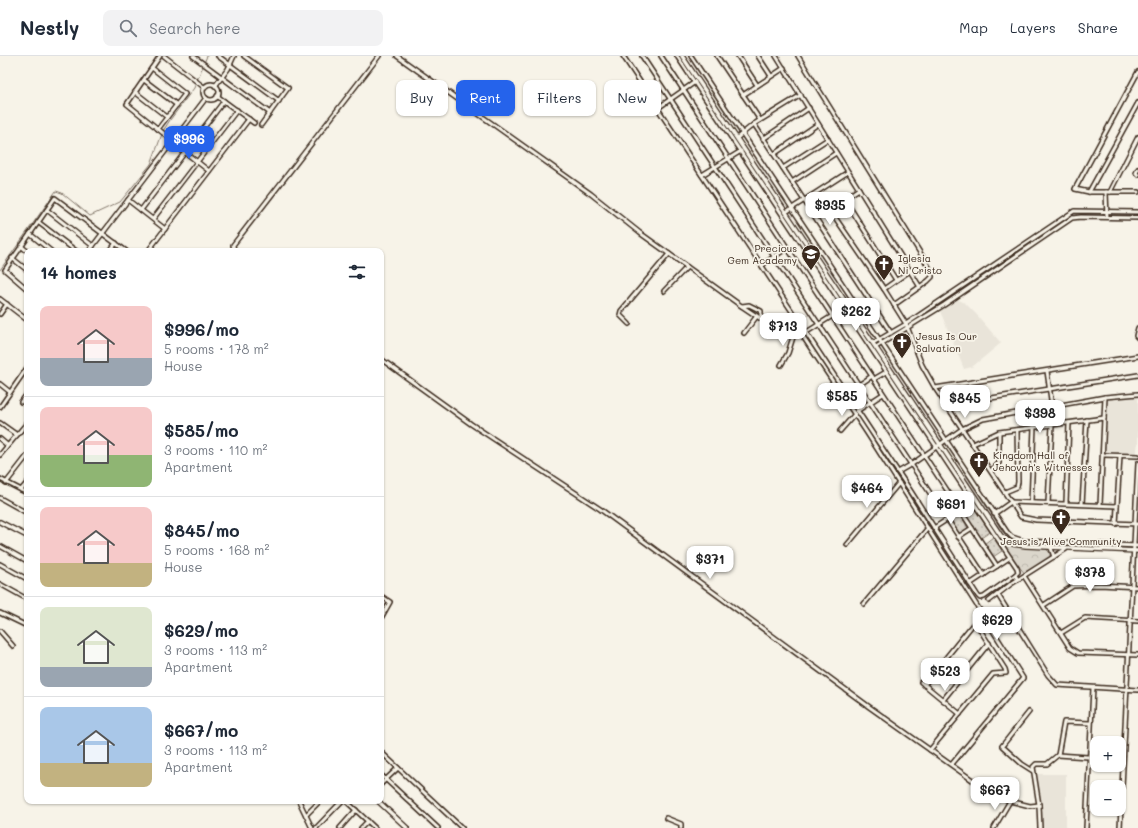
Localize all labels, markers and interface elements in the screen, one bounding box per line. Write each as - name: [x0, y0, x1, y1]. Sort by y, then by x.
- search box: [103, 10, 383, 46]
- text: Nestly: [20, 15, 79, 40]
- icon: search: [117, 17, 139, 39]
- text: Search here: [149, 18, 240, 38]
- text: Map: [959, 18, 988, 37]
- text: Layers: [1010, 18, 1056, 37]
- text: Share: [1078, 18, 1118, 37]
- chip: Buy: [396, 80, 448, 116]
- chip: Rent: [456, 80, 515, 116]
- chip: Filters: [523, 80, 596, 116]
- chip: New: [604, 80, 661, 116]
- pin: $996: [165, 126, 213, 160]
- text: $996: [173, 130, 205, 147]
- pin: $935: [806, 192, 854, 226]
- text: $935: [814, 196, 846, 213]
- place label: Precious Gem Academy: [727, 241, 797, 267]
- school or university icon: Precious Gem Academy: [800, 243, 822, 271]
- place label: Iglesia Ni Cristo: [898, 251, 942, 277]
- church icon: Iglesia Ni Cristo: [873, 253, 895, 281]
- text: 14 homes: [40, 261, 117, 283]
- icon: filters: [346, 261, 368, 283]
- pin: $262: [832, 298, 880, 332]
- text: $262: [841, 302, 871, 319]
- pin: $713: [759, 313, 807, 347]
- text: $713: [769, 317, 797, 334]
- text: $996/mo: [164, 318, 239, 340]
- icon: home: [72, 322, 120, 370]
- place label: Jesus Is Our Salvation: [916, 329, 977, 355]
- church icon: Jesus Is Our Salvation: [891, 331, 913, 359]
- text: 5 rooms · 178 m²: [164, 340, 269, 357]
- text: House: [164, 357, 202, 374]
- pin: $585: [818, 383, 866, 417]
- pin: $845: [941, 385, 989, 419]
- text: $585: [826, 387, 858, 404]
- text: $845: [949, 389, 981, 406]
- pin: $398: [1016, 400, 1064, 434]
- text: $398: [1024, 404, 1056, 421]
- text: $585/mo: [164, 419, 239, 441]
- icon: home: [72, 423, 120, 471]
- text: 3 rooms · 110 m²: [164, 441, 267, 458]
- place label: Kingdom Hall of Jehovah's Witnesses: [993, 448, 1093, 474]
- church icon: Kingdom Hall of Jehovah's Witnesses: [968, 450, 990, 478]
- text: Apartment: [164, 458, 233, 475]
- pin: $464: [843, 475, 891, 509]
- text: $464: [851, 479, 883, 496]
- pin: $691: [927, 491, 975, 525]
- text: $691: [936, 495, 966, 512]
- church icon: Jesus is Alive Community: [1050, 507, 1072, 535]
- text: $845/mo: [164, 519, 240, 541]
- icon: home: [72, 523, 120, 571]
- place label: Jesus is Alive Community: [1000, 534, 1122, 548]
- text: 5 rooms · 168 m²: [164, 541, 269, 558]
- pin: $371: [686, 546, 734, 580]
- text: $371: [696, 550, 724, 567]
- text: House: [164, 558, 202, 575]
- pin: $378: [1066, 559, 1114, 593]
- text: $378: [1074, 563, 1106, 580]
- pin: $629: [973, 607, 1021, 641]
- text: $629: [982, 611, 1012, 628]
- text: $629/mo: [164, 619, 238, 641]
- icon: home: [72, 623, 120, 671]
- text: 3 rooms · 113 m²: [164, 641, 267, 658]
- text: Apartment: [164, 658, 233, 675]
- pin: $523: [921, 658, 969, 692]
- text: $523: [930, 662, 960, 679]
- text: $667/mo: [164, 719, 238, 741]
- icon: home: [72, 723, 120, 771]
- map controls: [1090, 736, 1126, 816]
- button: +: [1090, 736, 1126, 772]
- text: 3 rooms · 113 m²: [164, 741, 267, 758]
- text: Apartment: [164, 758, 233, 775]
- pin: $667: [971, 777, 1019, 811]
- button: −: [1090, 780, 1126, 816]
- text: $667: [979, 781, 1011, 798]

